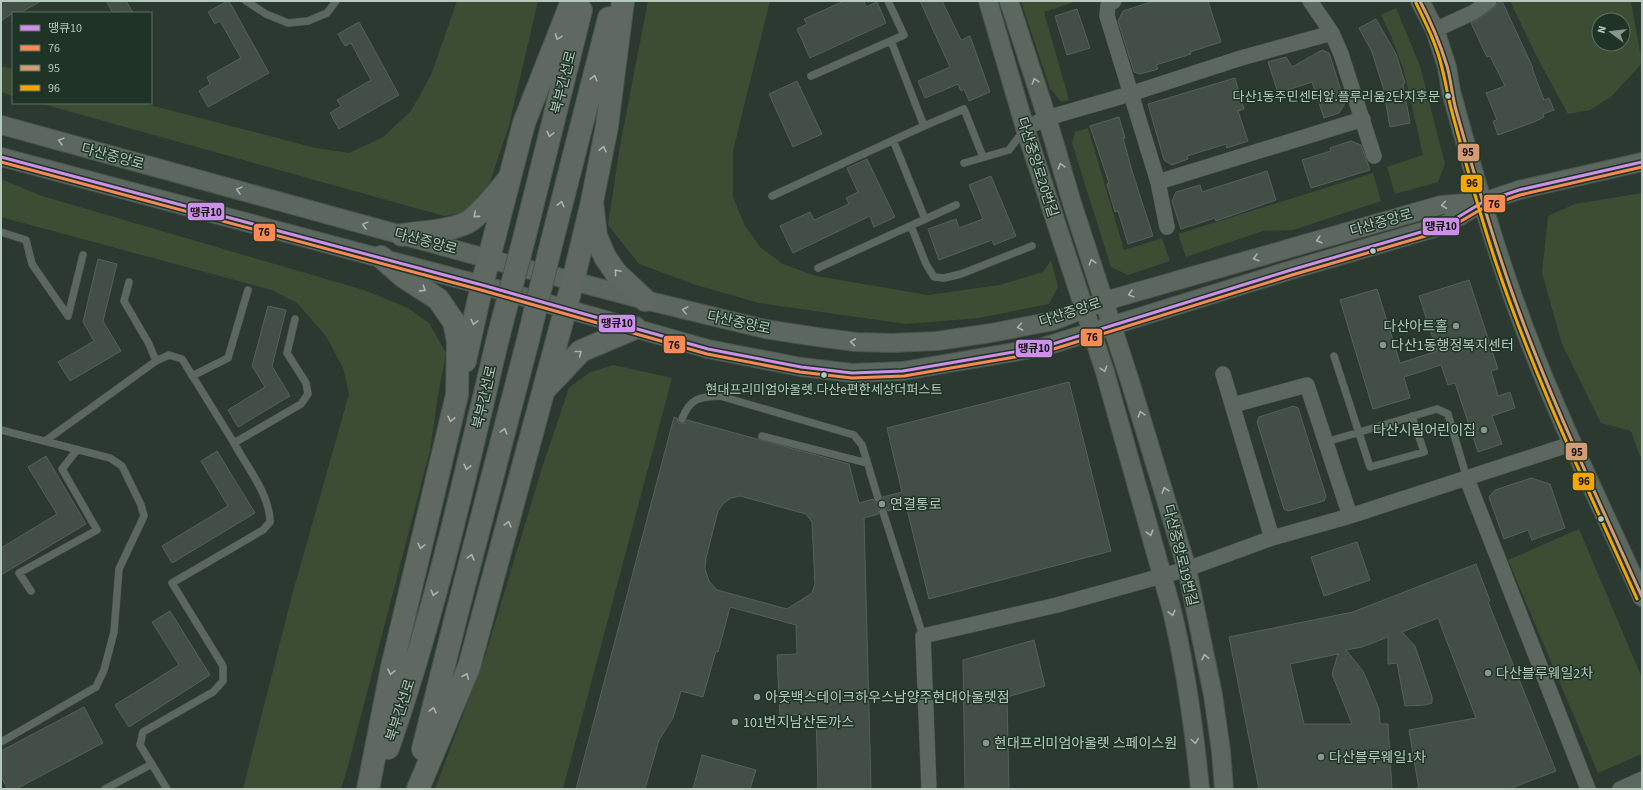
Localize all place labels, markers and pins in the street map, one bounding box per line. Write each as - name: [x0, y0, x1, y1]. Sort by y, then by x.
- place label: 다산1동주민센터앞.플루리움2단지후문: [1232, 88, 1440, 106]
- marker: 다산1동주민센터앞.플루리움2단지후문: [1443, 91, 1453, 101]
- unlabelled marker: [1368, 246, 1378, 256]
- place label: 다산아트홀: [1384, 317, 1448, 337]
- marker: 다산아트홀: [1451, 321, 1461, 331]
- place label: 다산1동행정복지센터: [1391, 336, 1514, 356]
- marker: 다산1동행정복지센터: [1378, 340, 1388, 350]
- marker: 현대프리미엄아울렛.다산e편한세상더퍼스트: [819, 370, 829, 380]
- place label: 현대프리미엄아울렛.다산e편한세상더퍼스트: [706, 381, 942, 399]
- place label: 다산시립어린이집: [1373, 421, 1476, 441]
- marker: 다산시립어린이집: [1479, 425, 1489, 435]
- place label: 연결통로: [890, 495, 942, 515]
- marker: 연결통로: [877, 499, 887, 509]
- unlabelled marker: [1596, 514, 1606, 524]
- place label: 다산블루웨일2차: [1496, 664, 1593, 684]
- marker: 다산블루웨일2차: [1483, 668, 1493, 678]
- place label: 아웃백스테이크하우스남양주현대아울렛점: [765, 688, 1010, 708]
- marker: 아웃백스테이크하우스남양주현대아울렛점: [752, 692, 762, 702]
- place label: 101번지남산돈까스: [743, 713, 854, 733]
- marker: 101번지남산돈까스: [730, 717, 740, 727]
- place label: 현대프리미엄아울렛 스페이스원: [994, 734, 1177, 754]
- marker: 현대프리미엄아울렛 스페이스원: [981, 738, 991, 748]
- place label: 다산블루웨일1차: [1329, 748, 1426, 768]
- marker: 다산블루웨일1차: [1316, 752, 1326, 762]

